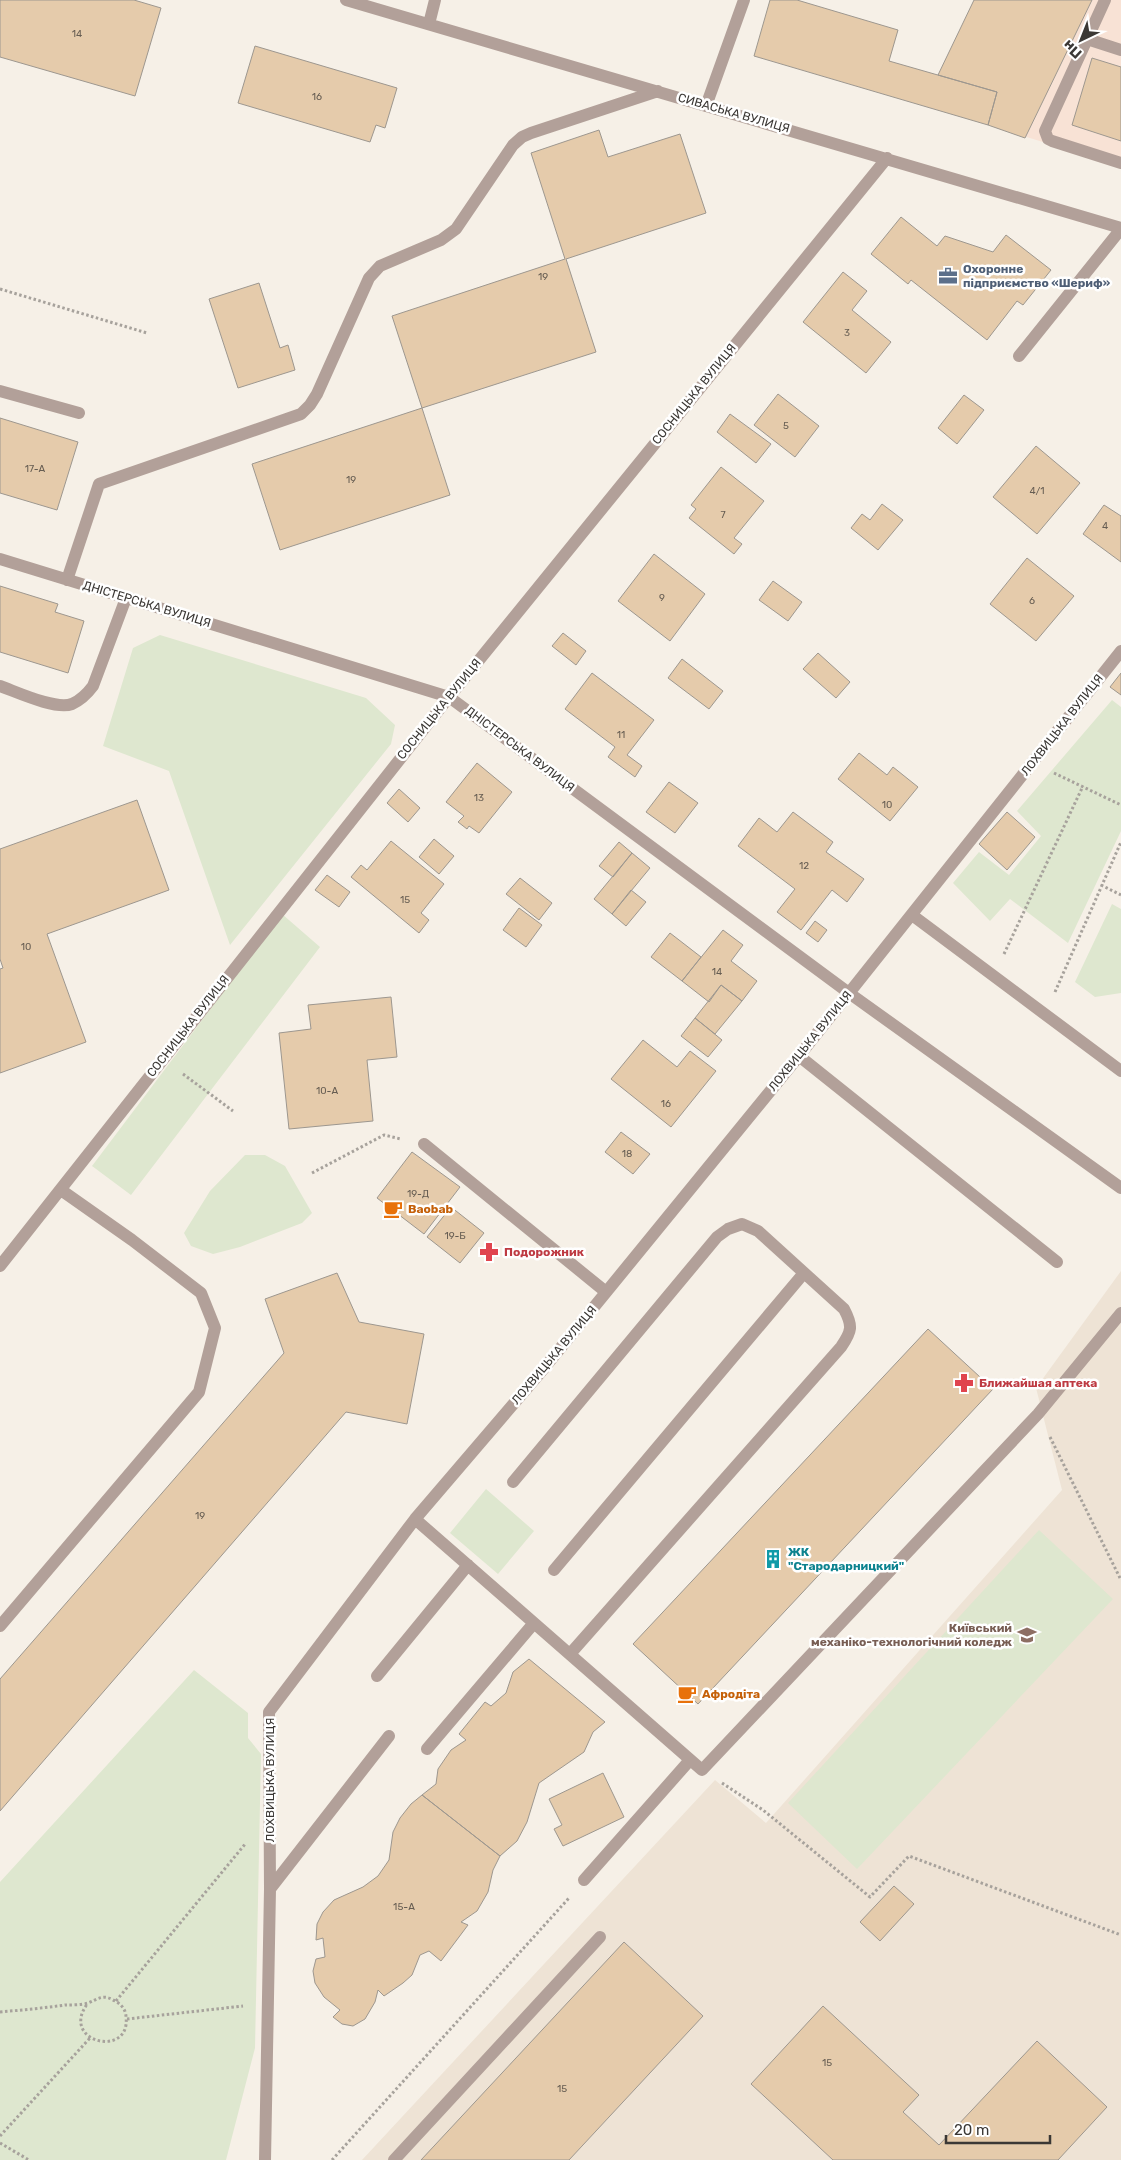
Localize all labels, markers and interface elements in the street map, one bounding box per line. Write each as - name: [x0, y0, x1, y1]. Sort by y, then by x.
- north arrow: [1056, 15, 1106, 65]
- house number: 14: [72, 28, 82, 40]
- text: Пн: [1060, 36, 1085, 62]
- street label: СИВАСЬКА ВУЛИЦЯ: [676, 90, 792, 136]
- house number: 16: [312, 91, 322, 103]
- place label: Охоронне підприємство «Шериф»: [963, 262, 1111, 290]
- office icon: Охоронне підприємство «Шериф»: [937, 265, 959, 287]
- house number: 19: [538, 271, 548, 283]
- house number: 3: [844, 327, 850, 339]
- street label: СОСНИЦЬКА ВУЛИЦЯ: [649, 341, 739, 447]
- house number: 5: [783, 420, 789, 432]
- house number: 17-А: [25, 463, 46, 475]
- house number: 19: [346, 474, 356, 486]
- house number: 4/1: [1029, 485, 1045, 497]
- house number: 7: [720, 509, 726, 521]
- house number: 4: [1102, 520, 1108, 532]
- street label: ДНІСТЕРСЬКА ВУЛИЦЯ: [81, 578, 213, 630]
- house number: 9: [659, 592, 665, 604]
- house number: 6: [1029, 595, 1035, 607]
- street label: СОСНИЦЬКА ВУЛИЦЯ: [394, 656, 484, 762]
- street label: ЛОХВИЦЬКА ВУЛИЦЯ: [1018, 672, 1106, 778]
- street label: ДНІСТЕРСЬКА ВУЛИЦЯ: [463, 703, 577, 795]
- house number: 11: [617, 729, 625, 741]
- house number: 13: [474, 792, 484, 804]
- house number: 10: [882, 799, 892, 811]
- house number: 12: [799, 860, 809, 872]
- house number: 15: [400, 894, 410, 906]
- house number: 10: [21, 941, 31, 953]
- house number: 14: [712, 966, 722, 978]
- street label: СОСНИЦЬКА ВУЛИЦЯ: [144, 972, 232, 1080]
- street label: ЛОХВИЦЬКА ВУЛИЦЯ: [765, 988, 855, 1094]
- house number: 10-А: [316, 1085, 338, 1097]
- house number: 16: [661, 1098, 671, 1110]
- house number: 18: [622, 1148, 632, 1160]
- house number: 19-Д: [407, 1188, 429, 1200]
- cafe icon: Baobab: [382, 1198, 404, 1220]
- place label: Baobab: [408, 1202, 454, 1216]
- house number: 19-Б: [444, 1230, 466, 1242]
- pharmacy icon: Подорожник: [478, 1241, 500, 1263]
- place label: Подорожник: [504, 1245, 585, 1259]
- street label: ЛОХВИЦЬКА ВУЛИЦЯ: [509, 1303, 599, 1407]
- pharmacy icon: Ближайшая аптека: [953, 1372, 975, 1394]
- place label: Ближайшая аптека: [979, 1376, 1097, 1390]
- house number: 19: [195, 1510, 205, 1522]
- place label: ЖК "Стародарницкий": [788, 1545, 904, 1573]
- building icon: ЖК "Стародарницкий": [762, 1548, 784, 1570]
- place label: Київський механіко-технологічний коледж: [811, 1621, 1012, 1649]
- school or university icon: Київський механіко-технологічний коледж: [1016, 1624, 1038, 1646]
- cafe icon: Афродіта: [676, 1683, 698, 1705]
- place label: Афродіта: [702, 1687, 760, 1701]
- street label: ЛОХВИЦЬКА ВУЛИЦЯ: [263, 1718, 277, 1842]
- house number: 15-А: [393, 1901, 415, 1913]
- house number: 15: [822, 2057, 832, 2069]
- house number: 15: [557, 2083, 567, 2095]
- scale bar: [946, 2112, 1050, 2144]
- text: 20 m: [954, 2121, 989, 2139]

